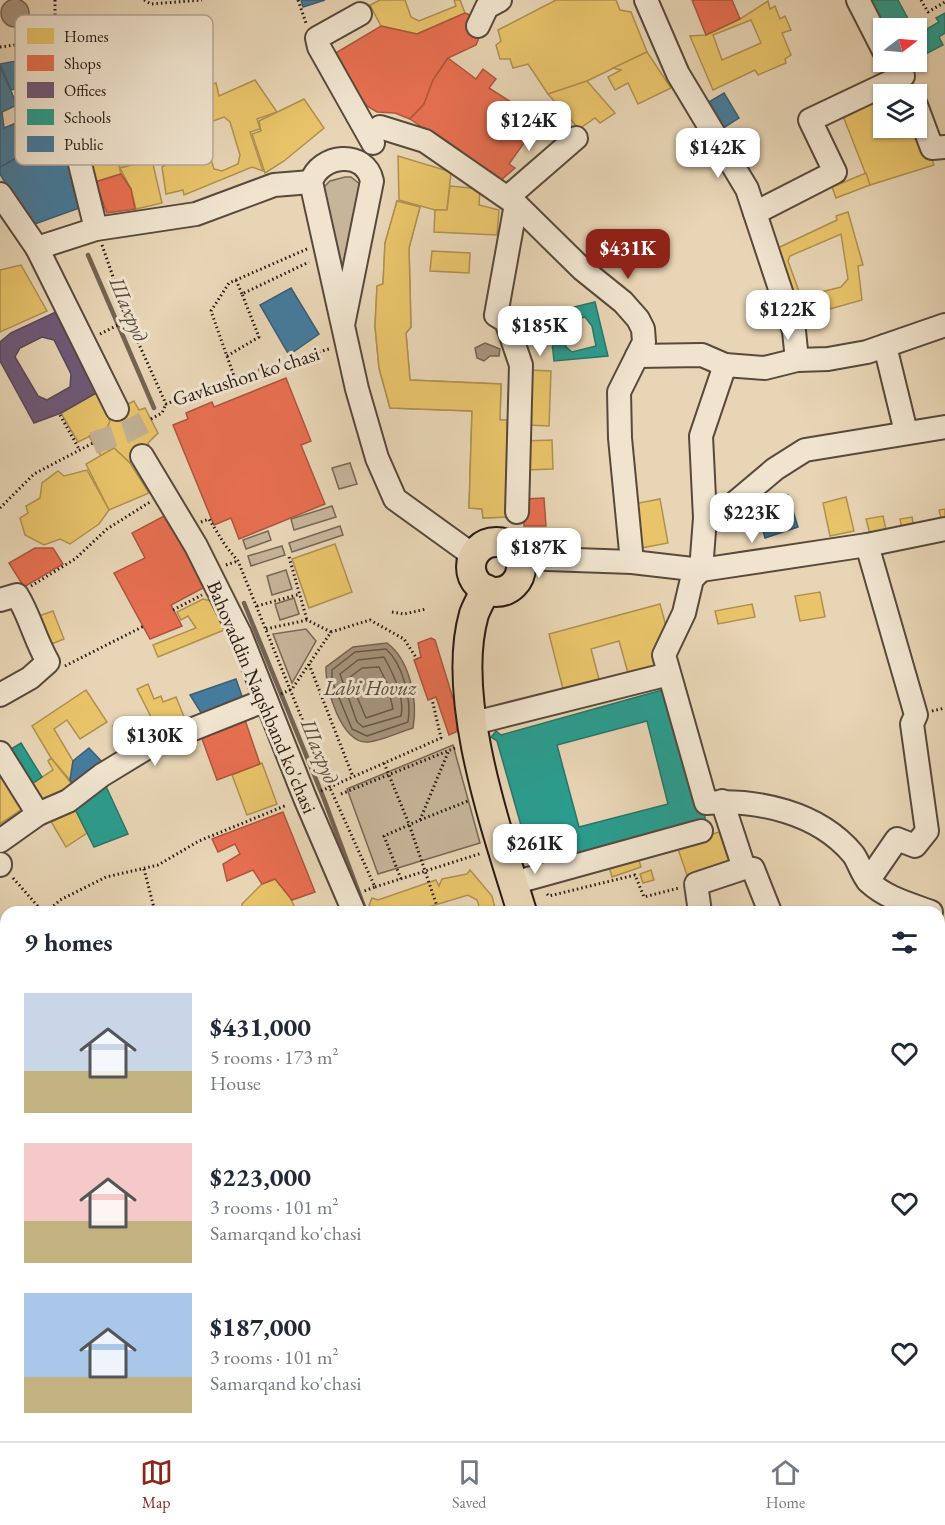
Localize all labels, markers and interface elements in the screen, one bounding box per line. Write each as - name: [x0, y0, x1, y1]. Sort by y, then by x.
- legend: [15, 15, 213, 165]
- north arrow: [873, 18, 927, 72]
- map controls: [873, 18, 927, 138]
- text: Homes: [64, 26, 109, 47]
- text: Shops: [64, 53, 101, 74]
- text: Offices: [64, 80, 106, 101]
- button: layers: [873, 84, 927, 138]
- pin: $124K: [487, 101, 571, 152]
- text: Schools: [64, 107, 111, 128]
- text: $124K: [501, 107, 557, 133]
- pin: $142K: [676, 128, 760, 179]
- text: Public: [64, 134, 104, 155]
- text: $142K: [690, 134, 746, 160]
- pin: $431K: [586, 229, 670, 280]
- text: $431K: [600, 235, 656, 261]
- water label: Шахруд: [103, 272, 155, 346]
- pin: $122K: [746, 290, 830, 341]
- text: $122K: [760, 296, 816, 322]
- pin: $185K: [498, 306, 582, 357]
- text: $185K: [512, 312, 568, 338]
- street label: Gavkushon ko'chasi: [169, 340, 323, 412]
- pin: $223K: [710, 493, 794, 544]
- text: $223K: [724, 499, 780, 525]
- pin: $187K: [497, 528, 581, 579]
- text: $187K: [511, 534, 567, 560]
- street label: Bahovaddin Naqshband ko'chasi: [201, 577, 323, 817]
- water label: Labi Hovuz: [322, 674, 417, 701]
- water label: Шахруд: [294, 714, 345, 788]
- pin: $130K: [113, 716, 197, 767]
- text: $130K: [127, 722, 183, 748]
- pin: $261K: [493, 824, 577, 875]
- text: $261K: [507, 830, 563, 856]
- text: 9 homes: [24, 925, 113, 959]
- icon: filters: [888, 926, 921, 959]
- text: $431,000: [210, 1010, 311, 1044]
- icon: home: [72, 1017, 144, 1089]
- icon: heart: [888, 1037, 921, 1070]
- text: 5 rooms · 173 m²: [210, 1044, 338, 1070]
- text: House: [210, 1070, 261, 1096]
- text: $223,000: [210, 1160, 311, 1194]
- icon: home: [72, 1167, 144, 1239]
- icon: heart: [888, 1187, 921, 1220]
- text: 3 rooms · 101 m²: [210, 1194, 338, 1220]
- text: Samarqand ko'chasi: [210, 1220, 361, 1246]
- text: $187,000: [210, 1310, 311, 1344]
- icon: home: [72, 1317, 144, 1389]
- icon: heart: [888, 1337, 921, 1370]
- text: 3 rooms · 101 m²: [210, 1344, 338, 1370]
- text: Samarqand ko'chasi: [210, 1370, 361, 1396]
- tab: Map: [140, 1456, 173, 1513]
- tab: Saved: [452, 1456, 486, 1513]
- tab: Home: [766, 1456, 805, 1513]

